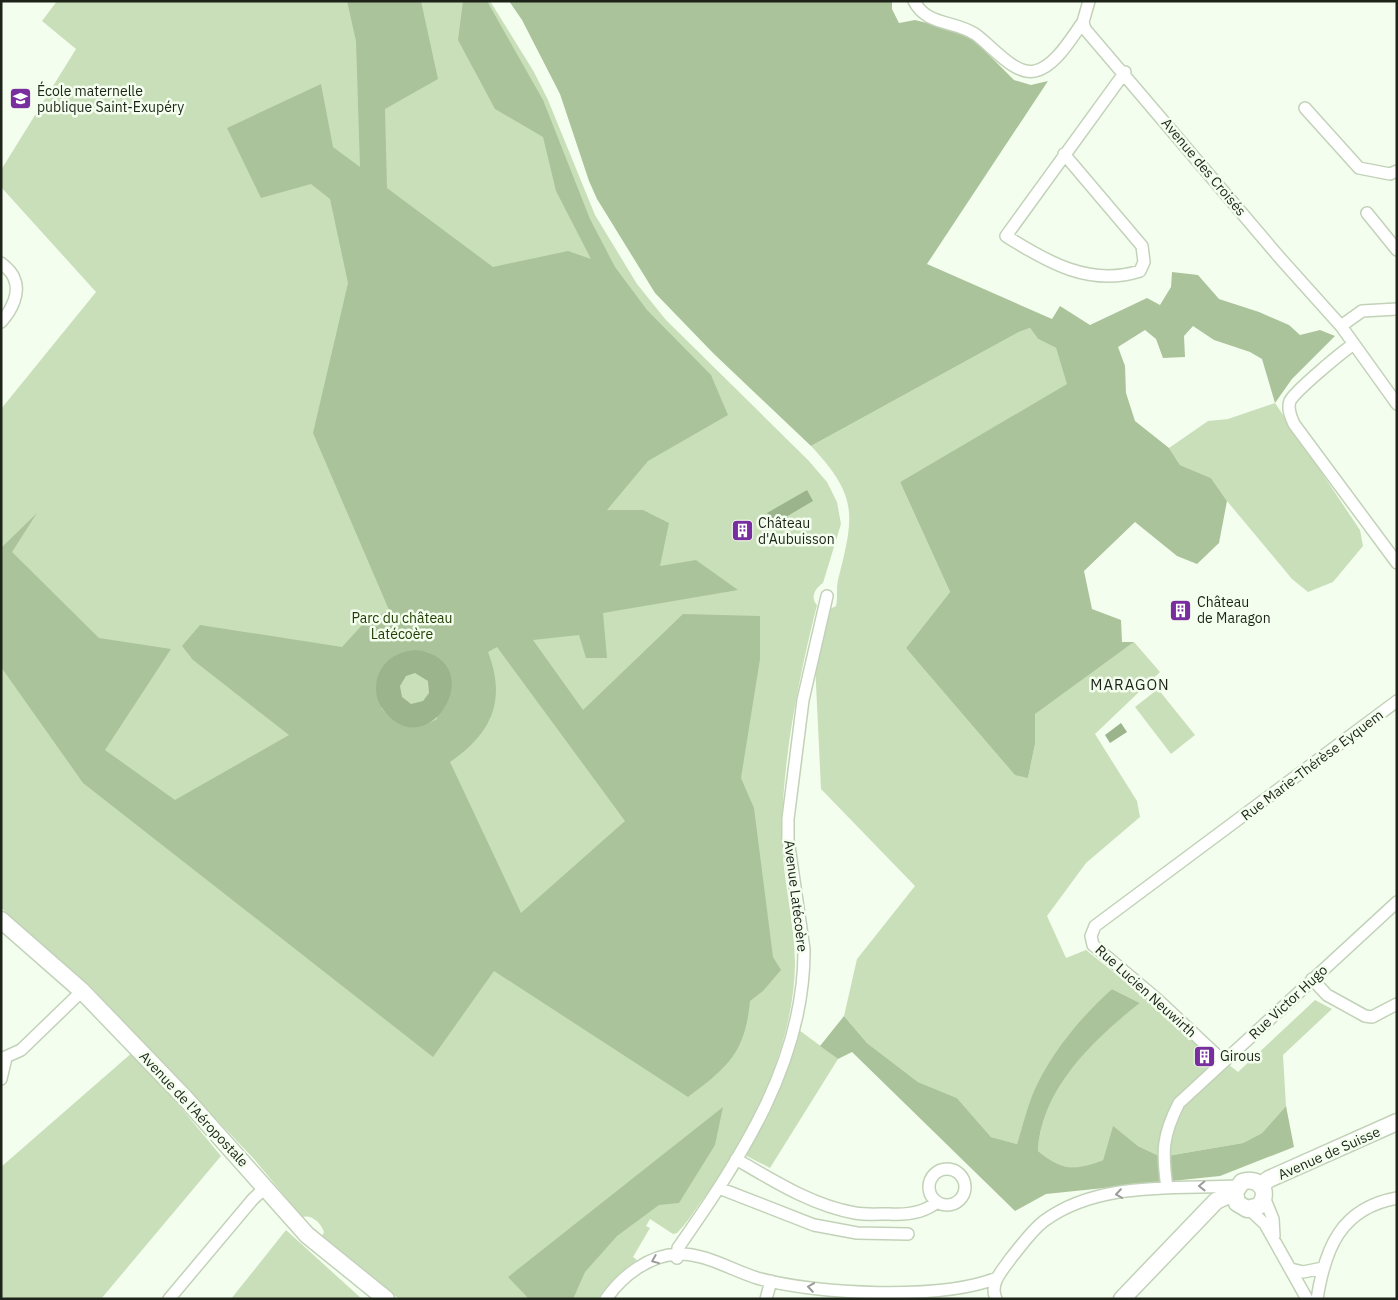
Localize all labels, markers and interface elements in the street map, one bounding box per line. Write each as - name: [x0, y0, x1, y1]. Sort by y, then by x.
- place label: École maternelle publique Saint-Exupéry: [37, 81, 184, 116]
- school or university icon: École maternelle publique Saint-Exupéry: [9, 87, 33, 111]
- street label: Avenue des Croisés: [1158, 114, 1250, 220]
- place label: Château d'Aubuisson: [758, 514, 835, 548]
- building icon: Château d'Aubuisson: [730, 519, 754, 543]
- place label: Château de Maragon: [1197, 593, 1271, 627]
- building icon: Château de Maragon: [1169, 598, 1193, 622]
- park label: Parc du château Latécoère: [351, 609, 453, 643]
- district label: MARAGON: [1090, 675, 1170, 694]
- street label: Rue Marie-Thérèse Eyquem: [1237, 706, 1387, 824]
- street label: Avenue Latécoère: [780, 839, 812, 953]
- street label: Rue Lucien Neuwirth: [1092, 941, 1200, 1041]
- street label: Rue Victor Hugo: [1245, 961, 1331, 1043]
- building icon: Girous: [1192, 1044, 1216, 1068]
- street label: Avenue de l'Aéropostale: [136, 1047, 253, 1171]
- place label: Girous: [1220, 1047, 1261, 1065]
- street label: Avenue de Suisse: [1275, 1122, 1383, 1184]
- one-way arrow: [1198, 1181, 1206, 1191]
- one-way arrow: [1114, 1188, 1122, 1199]
- one-way arrow: [651, 1254, 660, 1264]
- one-way arrow: [807, 1283, 816, 1293]

